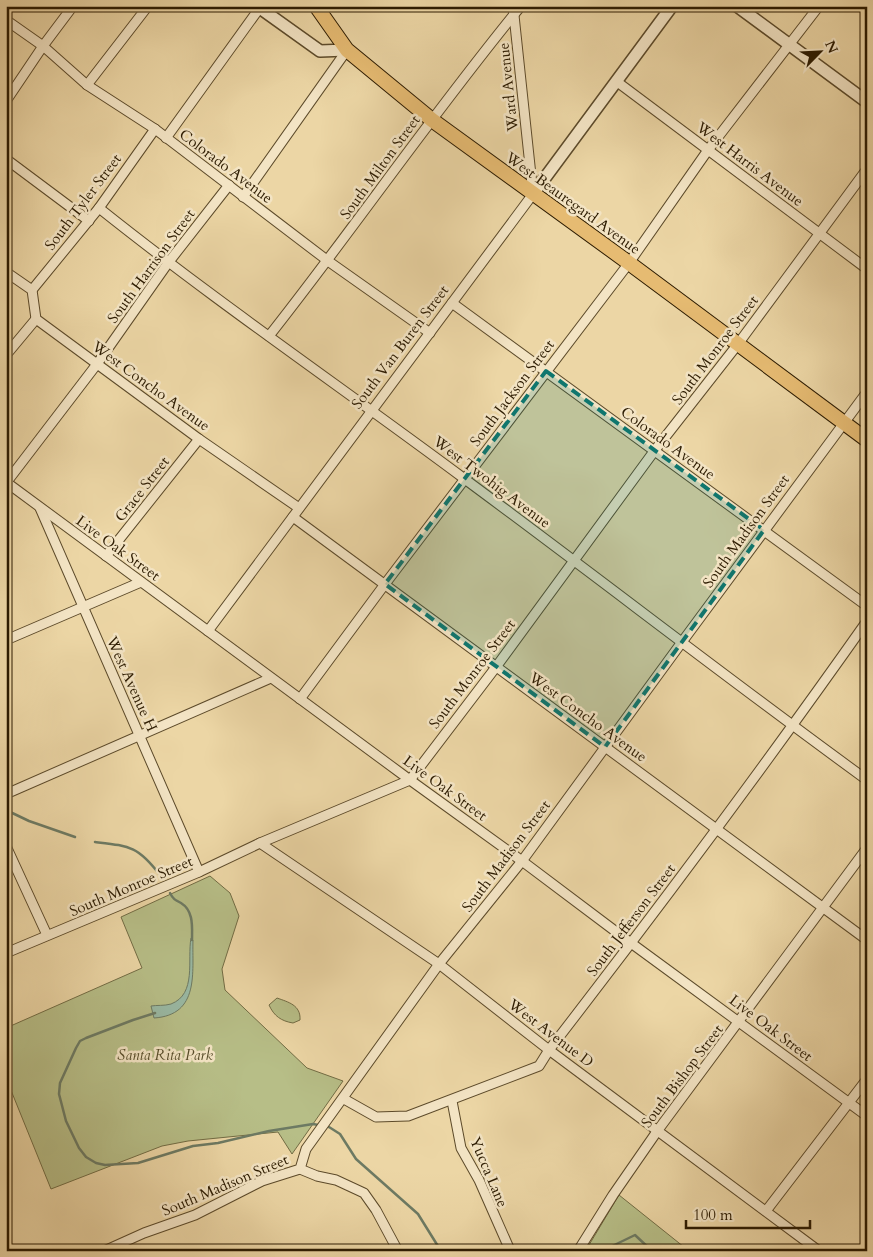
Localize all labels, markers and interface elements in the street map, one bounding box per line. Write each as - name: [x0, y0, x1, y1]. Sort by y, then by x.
- north arrow: [796, 28, 846, 78]
- text: N: [820, 37, 843, 56]
- street label: Ward Avenue: [493, 41, 523, 133]
- street label: South Milton Street: [335, 111, 425, 223]
- street label: West Harris Avenue: [692, 117, 808, 211]
- street label: Colorado Avenue: [175, 124, 277, 208]
- street label: West Beauregard Avenue: [501, 147, 645, 259]
- street label: South Tyler Street: [40, 149, 126, 254]
- street label: South Harrison Street: [103, 205, 199, 327]
- street label: South Van Buren Street: [347, 281, 453, 413]
- street label: South Monroe Street: [667, 291, 763, 409]
- street label: South Jackson Street: [465, 335, 559, 451]
- street label: West Concho Avenue: [87, 336, 214, 436]
- street label: Colorado Avenue: [617, 402, 719, 484]
- street label: West Twohig Avenue: [429, 431, 555, 533]
- street label: Grace Street: [110, 452, 174, 526]
- street label: South Madison Street: [698, 470, 794, 592]
- street label: Live Oak Street: [72, 511, 164, 585]
- street label: South Monroe Street: [424, 615, 520, 733]
- street label: West Avenue H: [102, 632, 162, 735]
- street label: West Concho Avenue: [524, 667, 651, 767]
- street label: Live Oak Street: [399, 751, 491, 825]
- street label: South Madison Street: [457, 796, 555, 916]
- street label: South Monroe Street: [66, 851, 196, 921]
- street label: South Jefferson Street: [582, 860, 680, 980]
- street label: Live Oak Street: [725, 990, 817, 1066]
- street label: West Avenue D: [503, 994, 598, 1072]
- street label: South Bishop Street: [636, 1020, 728, 1132]
- park label: Santa Rita Park: [117, 1045, 213, 1065]
- street label: Yucca Lane: [465, 1134, 513, 1210]
- street label: South Madison Street: [159, 1149, 291, 1221]
- scale bar: [686, 1197, 809, 1229]
- text: 100 m: [693, 1205, 733, 1225]

